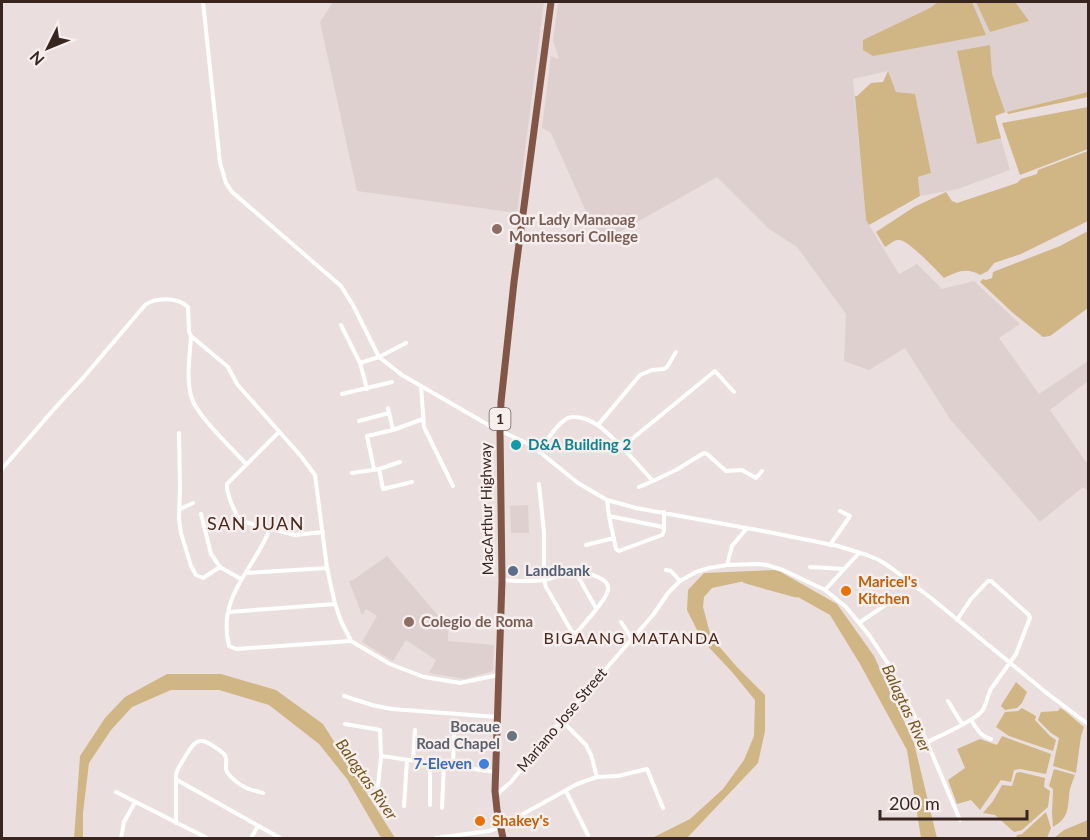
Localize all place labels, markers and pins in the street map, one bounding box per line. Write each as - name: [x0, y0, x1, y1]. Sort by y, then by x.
- place label: Our Lady Manaoag Montessori College: [509, 210, 638, 245]
- marker: Our Lady Manaoag Montessori College: [490, 222, 504, 236]
- place label: D&A Building 2: [528, 435, 631, 453]
- marker: D&A Building 2: [509, 438, 523, 452]
- place label: Landbank: [525, 561, 591, 579]
- marker: Landbank: [506, 564, 520, 578]
- place label: Maricel's Kitchen: [858, 572, 918, 607]
- marker: Maricel's Kitchen: [839, 584, 853, 598]
- place label: Colegio de Roma: [421, 612, 533, 630]
- marker: Colegio de Roma: [402, 615, 416, 629]
- place label: Bocaue Road Chapel: [416, 717, 500, 752]
- marker: Bocaue Road Chapel: [505, 729, 519, 743]
- place label: 7-Eleven: [413, 754, 472, 772]
- marker: 7-Eleven: [477, 757, 491, 771]
- place label: Shakey's: [492, 811, 550, 829]
- marker: Shakey's: [473, 814, 487, 828]

